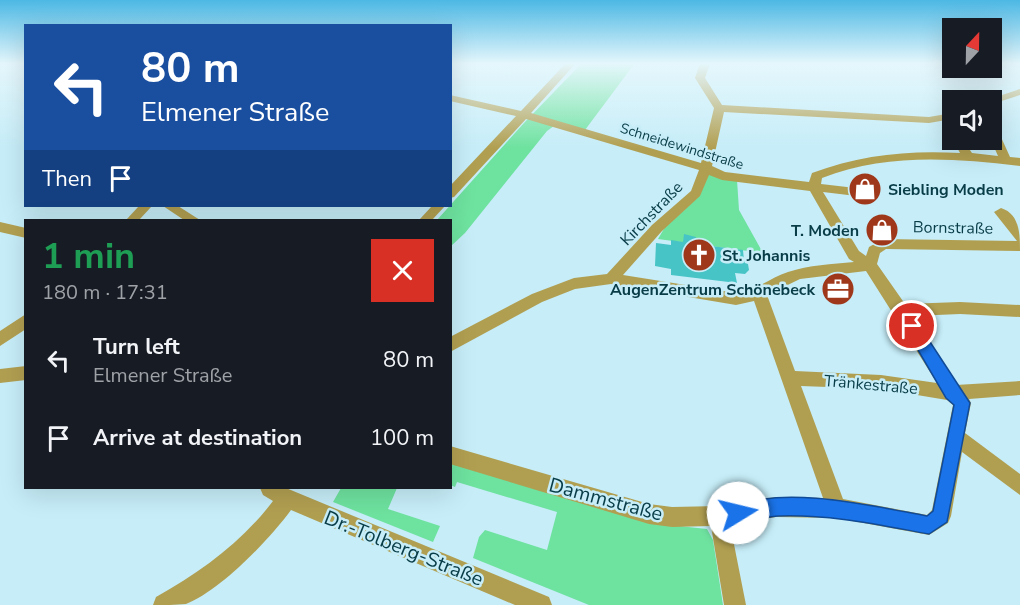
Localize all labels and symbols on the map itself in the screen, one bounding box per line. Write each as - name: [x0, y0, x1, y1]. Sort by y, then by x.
- north arrow: [942, 18, 1002, 78]
- street label: Schneidewindstraße: [618, 119, 746, 174]
- shop icon: Siebling Moden: [847, 171, 883, 207]
- street label: Kirchstraße: [615, 177, 688, 251]
- place label: Siebling Moden: [888, 179, 1004, 201]
- shop icon: T. Moden: [864, 212, 900, 248]
- street label: Bornstraße: [913, 216, 993, 240]
- place label: T. Moden: [791, 220, 859, 242]
- church icon: St. Johannis: [681, 237, 717, 273]
- place label: St. Johannis: [722, 245, 811, 267]
- office icon: AugenZentrum Schönebeck: [820, 271, 856, 307]
- place label: AugenZentrum Schönebeck: [610, 279, 815, 301]
- pin: [886, 300, 937, 351]
- street label: Tränkestraße: [823, 370, 919, 400]
- street label: Dammstraße: [546, 471, 666, 528]
- position arrow: [706, 481, 770, 545]
- street label: Dr.-Tolberg-Straße: [320, 504, 487, 593]

